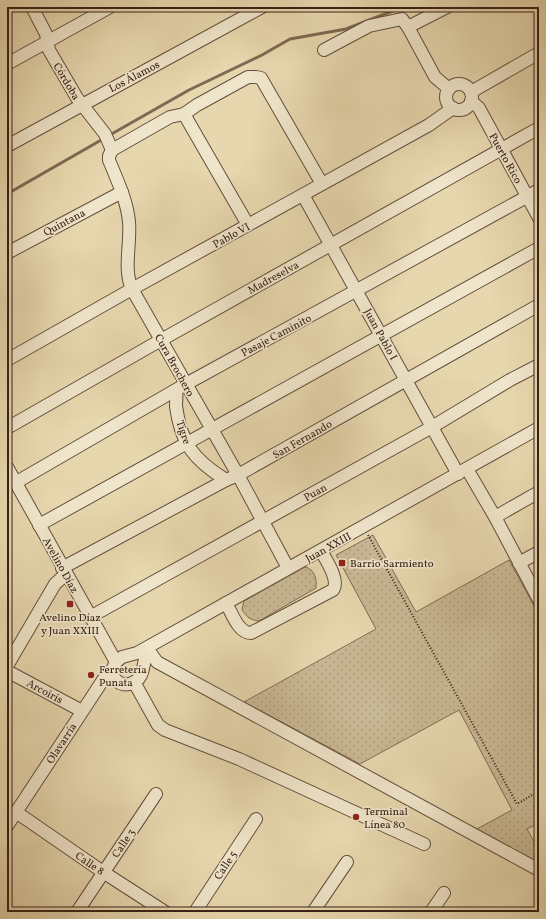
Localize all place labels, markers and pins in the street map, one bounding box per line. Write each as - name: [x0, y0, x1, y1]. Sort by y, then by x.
- place label: Barrio Sarmiento: [350, 557, 434, 572]
- marker: Barrio Sarmiento: [337, 558, 347, 568]
- marker: Avelino Díaz y Juan XXIII: [65, 599, 75, 609]
- place label: Avelino Díaz y Juan XXIII: [39, 611, 101, 639]
- place label: Ferretería Punata: [99, 663, 147, 691]
- marker: Ferretería Punata: [86, 670, 96, 680]
- place label: Terminal Línea 80: [364, 805, 408, 833]
- marker: Terminal Línea 80: [351, 812, 361, 822]

